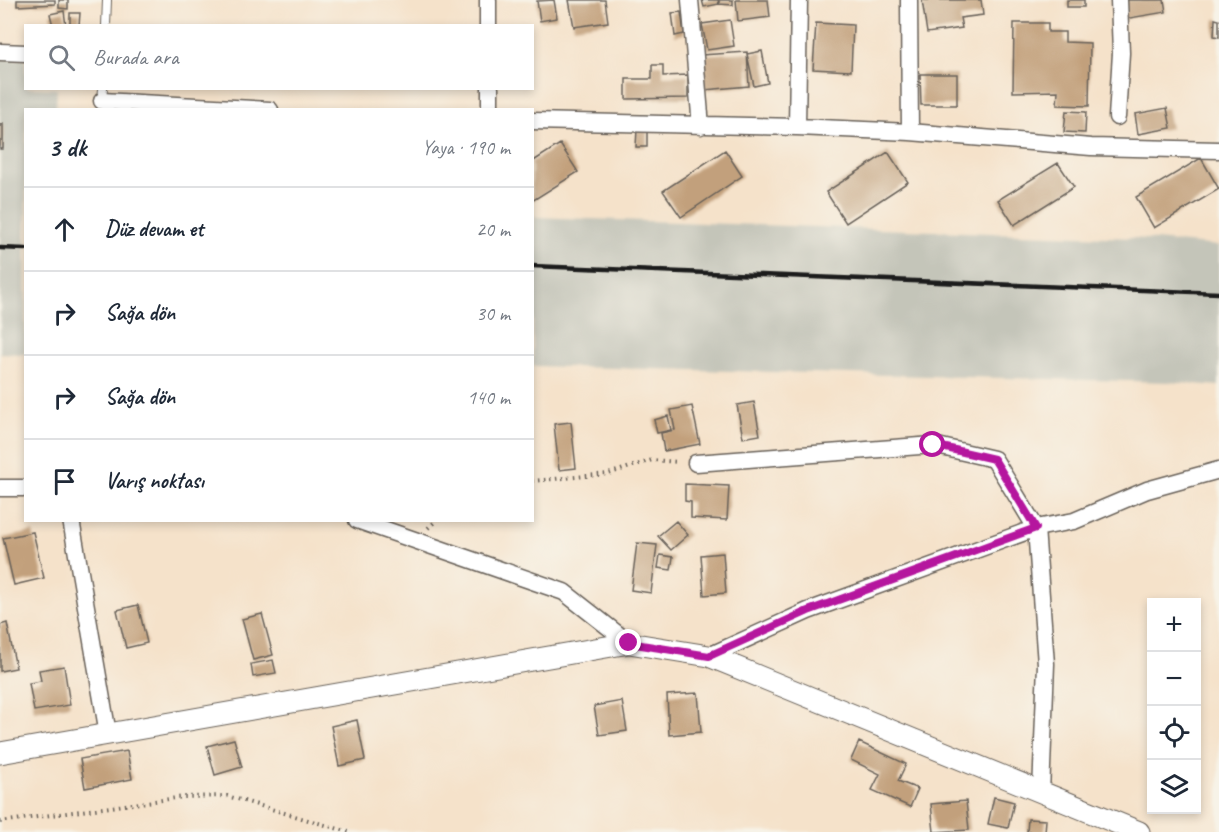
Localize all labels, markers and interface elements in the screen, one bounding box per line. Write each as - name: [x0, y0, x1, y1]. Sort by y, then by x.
- search box: [24, 24, 534, 90]
- icon: search: [45, 41, 78, 74]
- text: Burada ara: [93, 43, 179, 71]
- text: 3 dk: [48, 131, 86, 164]
- text: Yaya · 190 m: [422, 135, 510, 160]
- icon: ahead: [48, 213, 81, 246]
- text: Düz devam et: [105, 215, 203, 243]
- text: 20 m: [476, 217, 510, 242]
- icon: right: [48, 297, 81, 330]
- text: Sağa dön: [105, 299, 175, 327]
- text: 30 m: [476, 301, 510, 326]
- icon: right: [48, 381, 81, 414]
- text: Sağa dön: [105, 383, 175, 411]
- text: 140 m: [467, 385, 510, 410]
- route start: [919, 431, 945, 457]
- icon: arrive: [48, 465, 81, 498]
- text: Varış noktası: [105, 467, 204, 495]
- map controls: [1147, 598, 1201, 814]
- button: +: [1147, 598, 1201, 652]
- route end: [615, 629, 641, 655]
- button: −: [1147, 652, 1201, 706]
- button: locate: [1147, 706, 1201, 760]
- button: layers: [1147, 760, 1201, 814]

